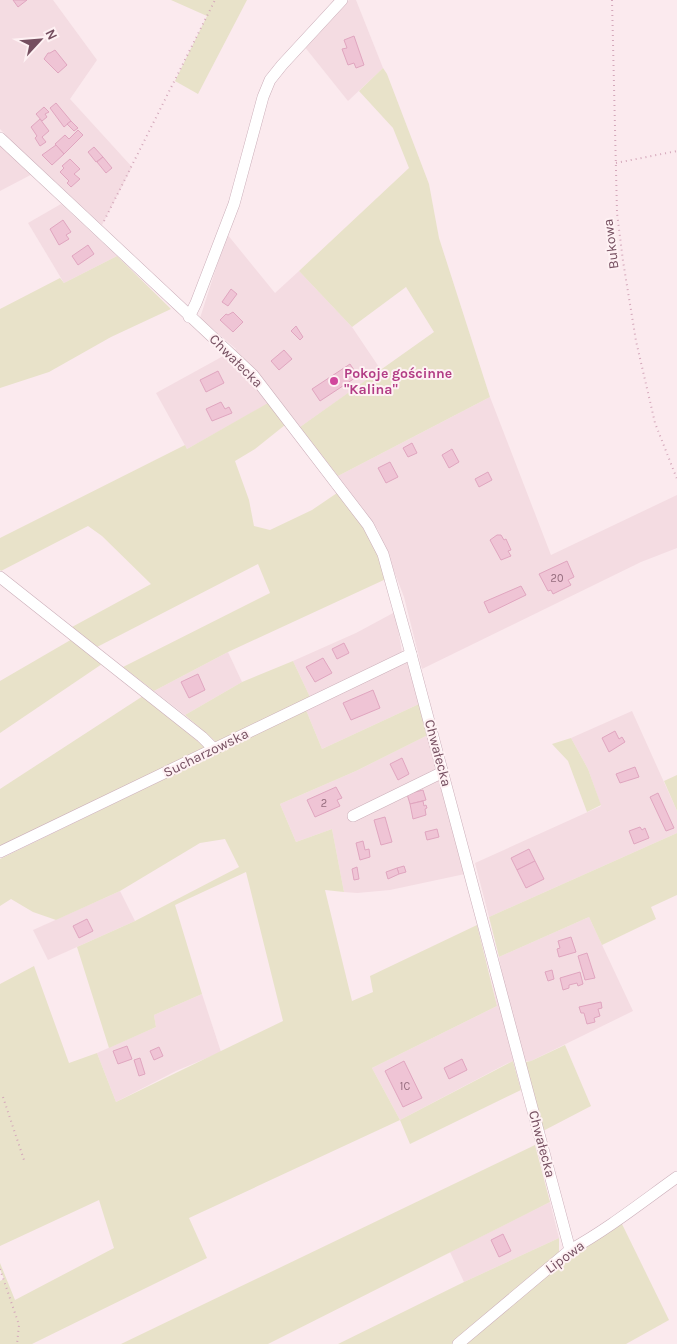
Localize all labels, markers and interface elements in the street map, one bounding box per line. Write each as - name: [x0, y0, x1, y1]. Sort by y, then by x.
- north arrow: [15, 15, 65, 65]
- text: N: [41, 26, 61, 43]
- street label: Bukowa: [599, 218, 623, 270]
- street label: Chwałecka: [206, 331, 266, 391]
- place label: Pokoje gościnne "Kalina": [344, 365, 452, 398]
- marker: Pokoje gościnne "Kalina": [328, 375, 340, 387]
- house number: 20: [551, 572, 563, 585]
- street label: Chwałecka: [421, 718, 455, 788]
- street label: Sucharzowska: [161, 725, 251, 781]
- house number: 2: [321, 797, 327, 810]
- house number: 1C: [400, 1080, 410, 1093]
- street label: Chwałecka: [525, 1109, 559, 1179]
- street label: Lipowa: [542, 1237, 588, 1277]

